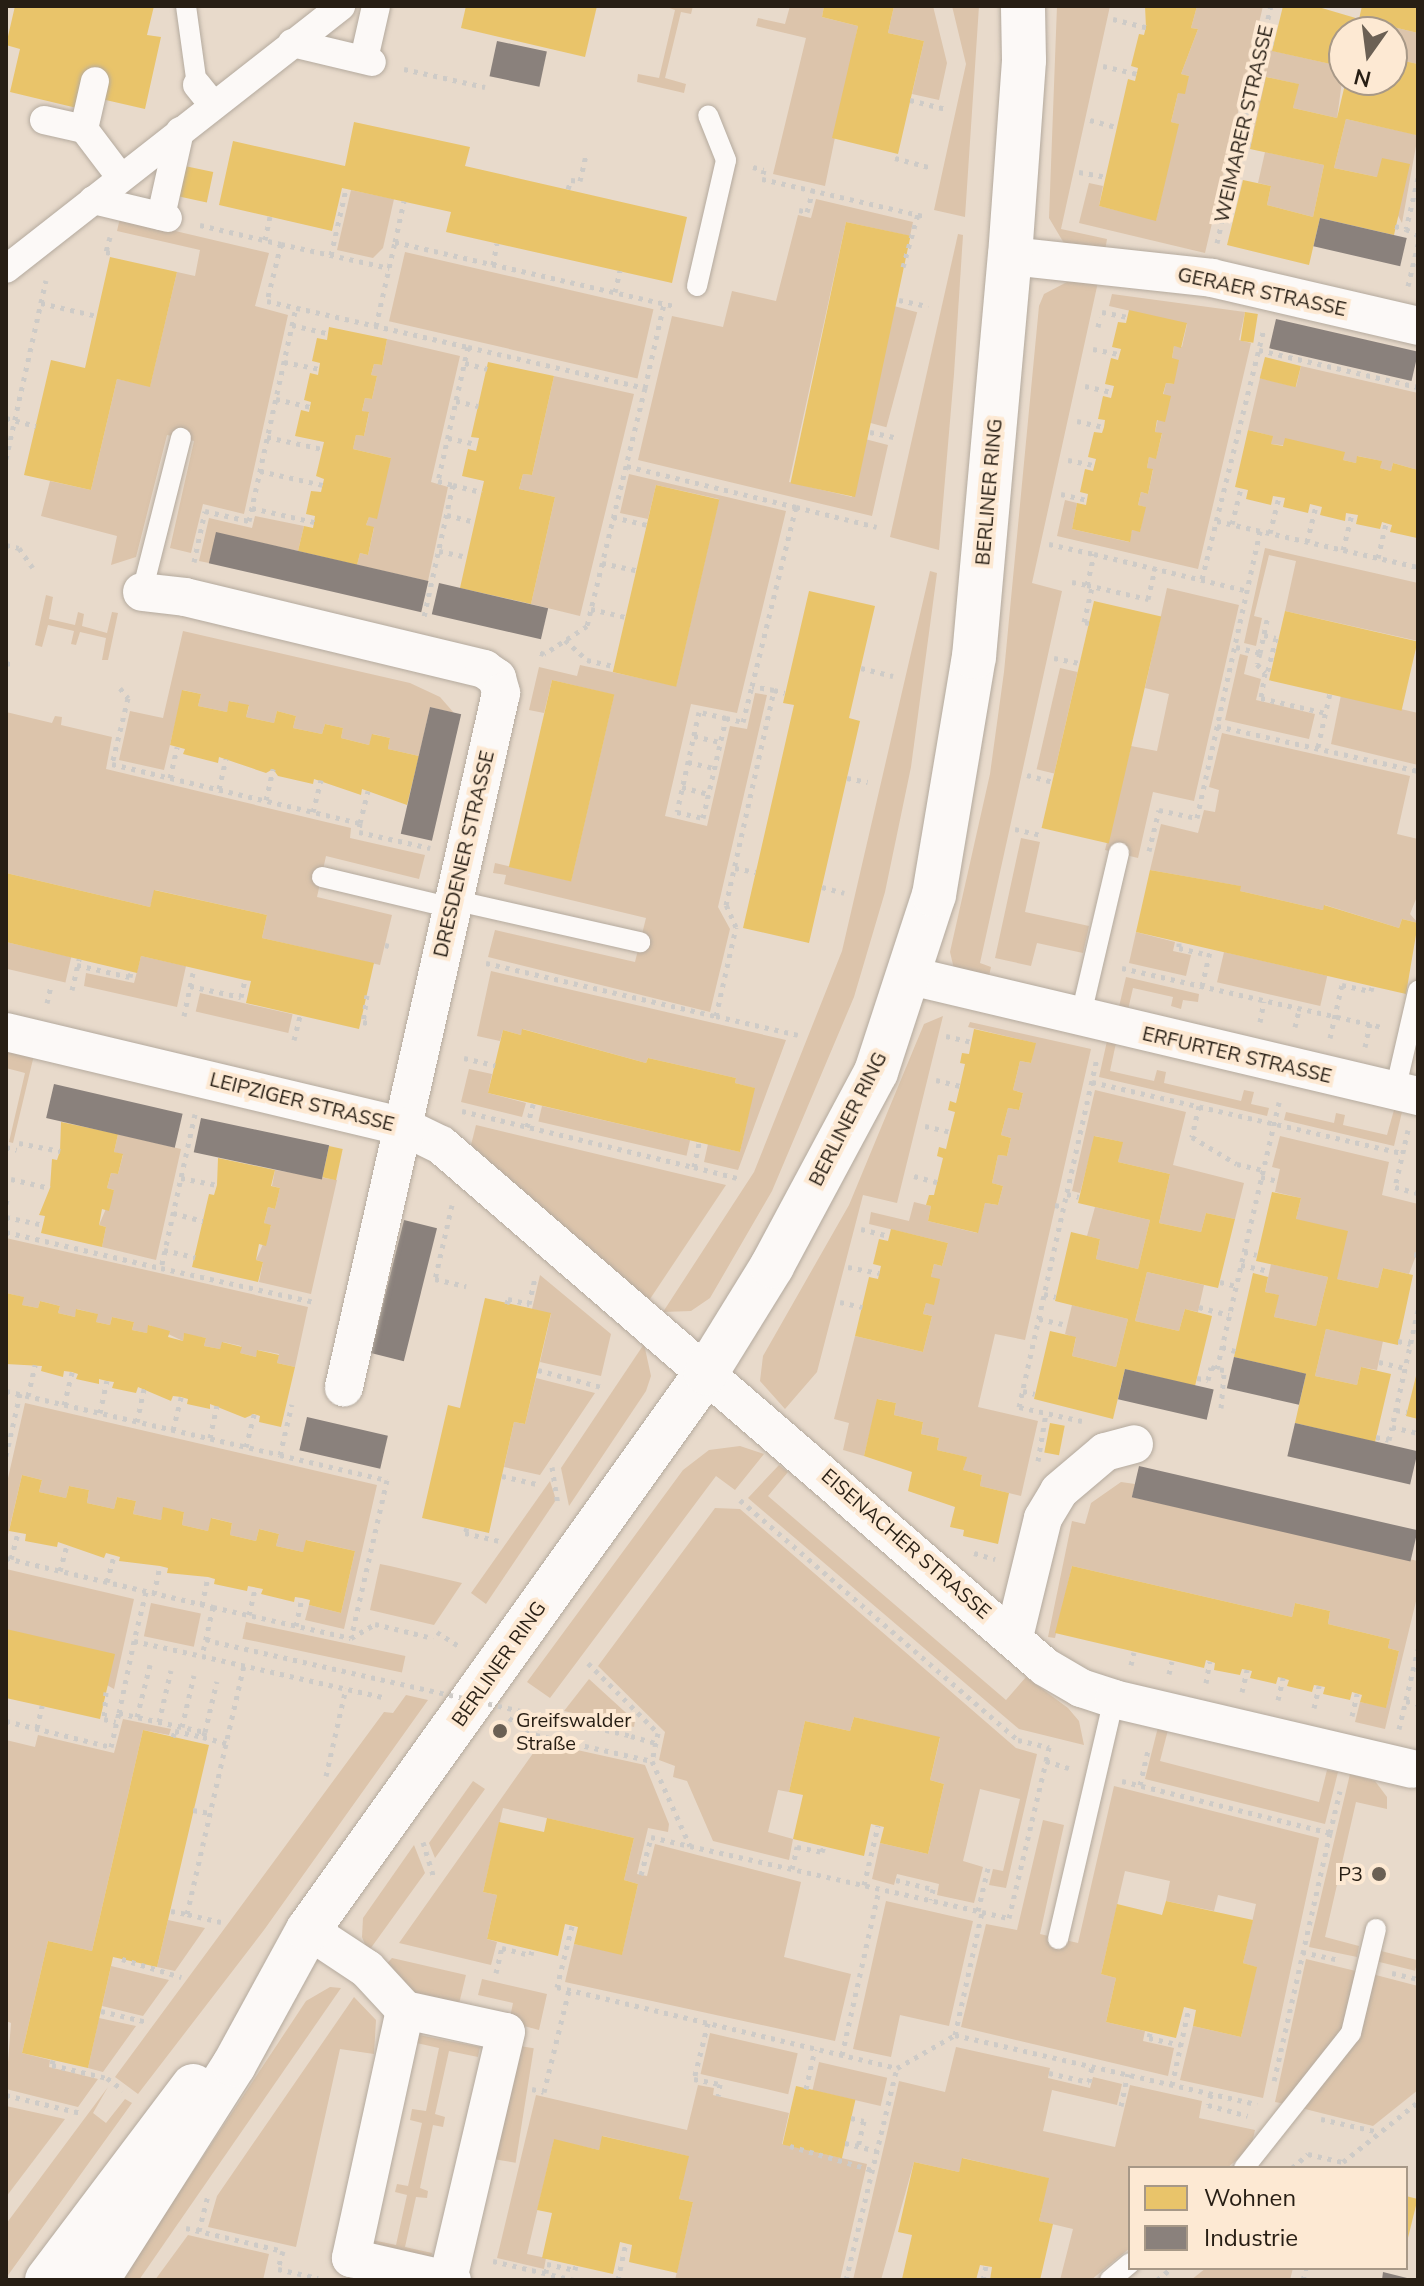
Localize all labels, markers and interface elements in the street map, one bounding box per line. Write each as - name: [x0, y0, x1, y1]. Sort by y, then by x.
- north arrow: [1328, 16, 1408, 96]
- street label: WEIMARER STRASSE: [1210, 23, 1278, 225]
- text: N: [1351, 61, 1374, 94]
- street label: GERAER STRASSE: [1175, 262, 1349, 322]
- street label: BERLINER RING: [971, 418, 1007, 566]
- street label: DRESDENER STRASSE: [429, 748, 499, 960]
- street label: ERFURTER STRASSE: [1140, 1022, 1334, 1088]
- street label: BERLINER RING: [804, 1048, 892, 1190]
- street label: LEIPZIGER STRASSE: [207, 1067, 397, 1137]
- street label: EISENACHER STRASSE: [816, 1464, 996, 1624]
- street label: BERLINER RING: [447, 1597, 551, 1731]
- place label: Greifswalder Straße: [516, 1708, 631, 1755]
- marker: Greifswalder Straße: [491, 1722, 509, 1740]
- place label: P3: [1338, 1862, 1363, 1886]
- marker: P3: [1370, 1865, 1388, 1883]
- legend: [1128, 2166, 1408, 2270]
- text: Wohnen: [1204, 2182, 1296, 2214]
- text: Industrie: [1204, 2222, 1298, 2254]

